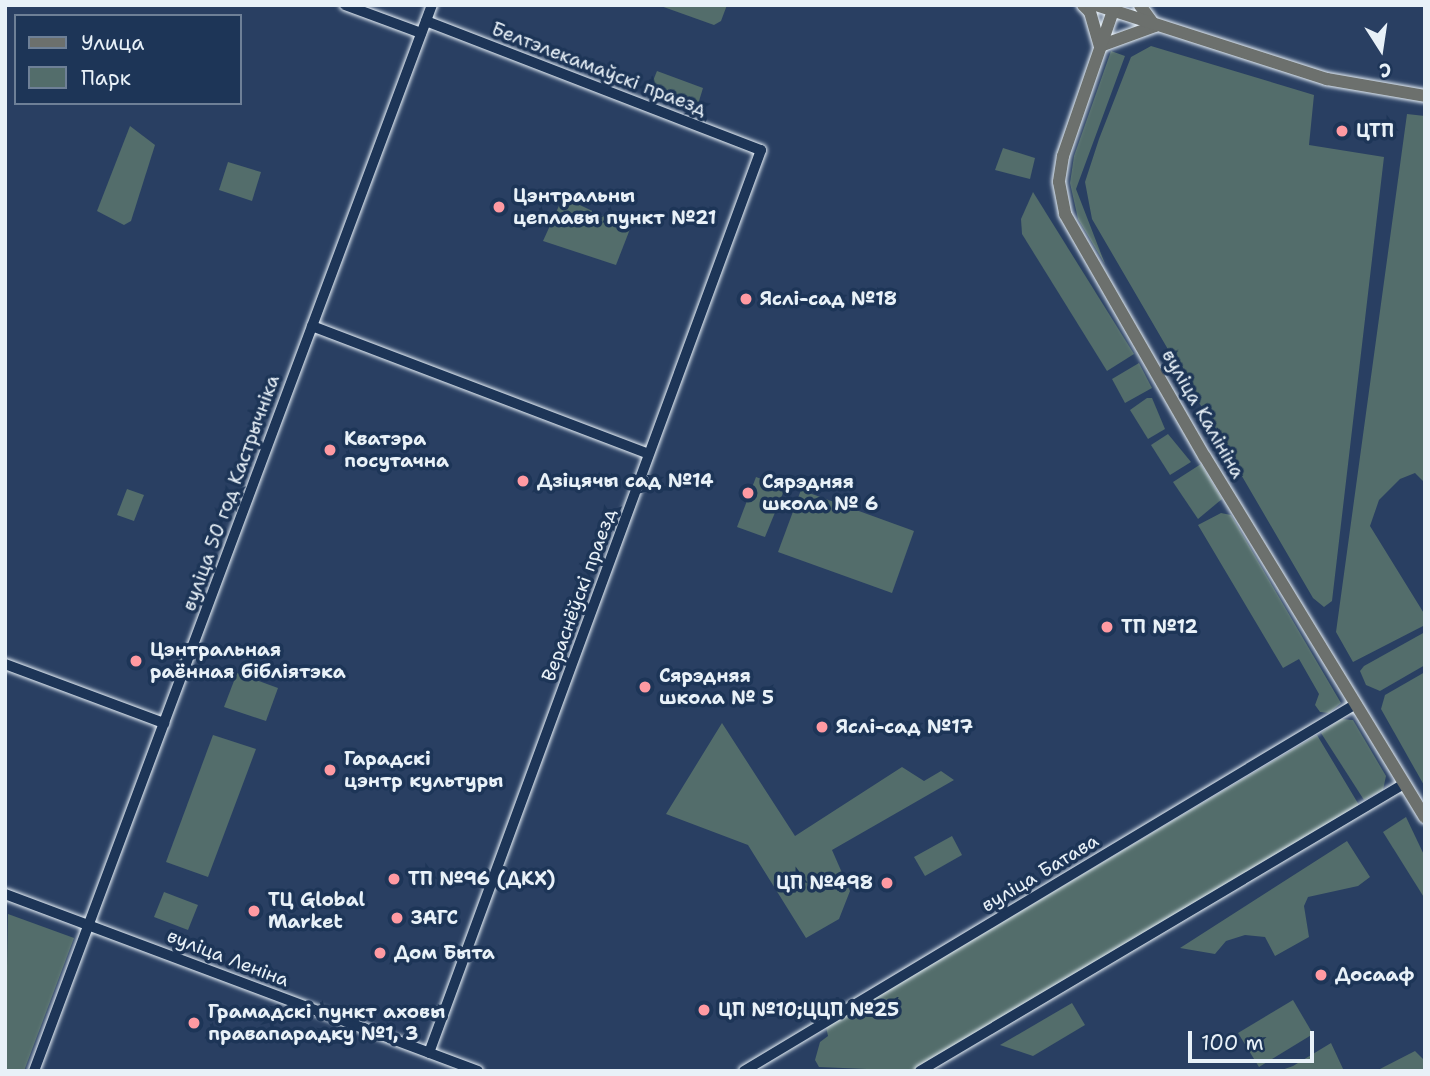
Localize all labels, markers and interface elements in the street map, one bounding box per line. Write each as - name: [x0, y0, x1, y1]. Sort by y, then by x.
- legend: [14, 14, 242, 105]
- north arrow: [1346, 14, 1416, 84]
- street label: Белтэлекамаўскі праезд: [488, 17, 710, 121]
- text: Улица: [81, 29, 144, 57]
- text: С: [1377, 57, 1394, 83]
- text: Парк: [81, 64, 131, 92]
- place label: ЦТП: [1356, 120, 1394, 142]
- marker: ЦТП: [1334, 123, 1350, 139]
- place label: Цэнтральны цеплавы пункт №21: [513, 185, 716, 229]
- marker: Цэнтральны цеплавы пункт №21: [491, 199, 507, 215]
- place label: Яслі-сад №18: [760, 288, 897, 310]
- marker: Яслі-сад №18: [738, 291, 754, 307]
- street label: вуліца Калініна: [1157, 345, 1249, 483]
- street label: вуліца 50 год Кастрычніка: [178, 372, 284, 614]
- place label: Кватэра посутачна: [344, 428, 449, 472]
- marker: Кватэра посутачна: [322, 442, 338, 458]
- place label: Дзіцячы сад №14: [537, 470, 714, 492]
- place label: Сярэдняя школа № 6: [762, 471, 878, 515]
- marker: Дзіцячы сад №14: [515, 473, 531, 489]
- marker: Сярэдняя школа № 6: [740, 485, 756, 501]
- street label: Вераснёўскі праезд: [537, 505, 621, 685]
- place label: ТП №12: [1121, 616, 1198, 638]
- marker: ТП №12: [1099, 619, 1115, 635]
- place label: Цэнтральная раённая бібліятэка: [150, 639, 346, 683]
- marker: Цэнтральная раённая бібліятэка: [128, 653, 144, 669]
- place label: Сярэдняя школа № 5: [659, 665, 774, 709]
- marker: Сярэдняя школа № 5: [637, 679, 653, 695]
- place label: Яслі-сад №17: [836, 716, 973, 738]
- marker: Яслі-сад №17: [814, 719, 830, 735]
- place label: Гарадскі цэнтр культуры: [344, 748, 503, 792]
- marker: Гарадскі цэнтр культуры: [322, 762, 338, 778]
- street label: вуліца Батава: [977, 829, 1103, 917]
- place label: ТП №96 (ДКХ): [408, 868, 556, 890]
- marker: ТП №96 (ДКХ): [386, 871, 402, 887]
- place label: ЦП №498: [776, 872, 873, 894]
- marker: ЦП №498: [879, 875, 895, 891]
- place label: ТЦ Global Market: [268, 889, 365, 933]
- marker: ТЦ Global Market: [246, 903, 262, 919]
- place label: ЗАГС: [411, 907, 458, 929]
- marker: ЗАГС: [389, 910, 405, 926]
- street label: вуліца Леніна: [164, 924, 292, 992]
- place label: Дом Быта: [394, 942, 495, 964]
- marker: Дом Быта: [372, 945, 388, 961]
- place label: Досааф: [1335, 964, 1414, 986]
- marker: Досааф: [1313, 967, 1329, 983]
- place label: ЦП №10;ЦЦП №25: [718, 999, 899, 1021]
- place label: Грамадскі пункт аховы правапарадку №1, 3: [208, 1001, 445, 1045]
- marker: ЦП №10;ЦЦП №25: [696, 1002, 712, 1018]
- marker: Грамадскі пункт аховы правапарадку №1, 3: [186, 1015, 202, 1031]
- scale bar: [1192, 1016, 1318, 1060]
- text: 100 m: [1201, 1029, 1264, 1057]

